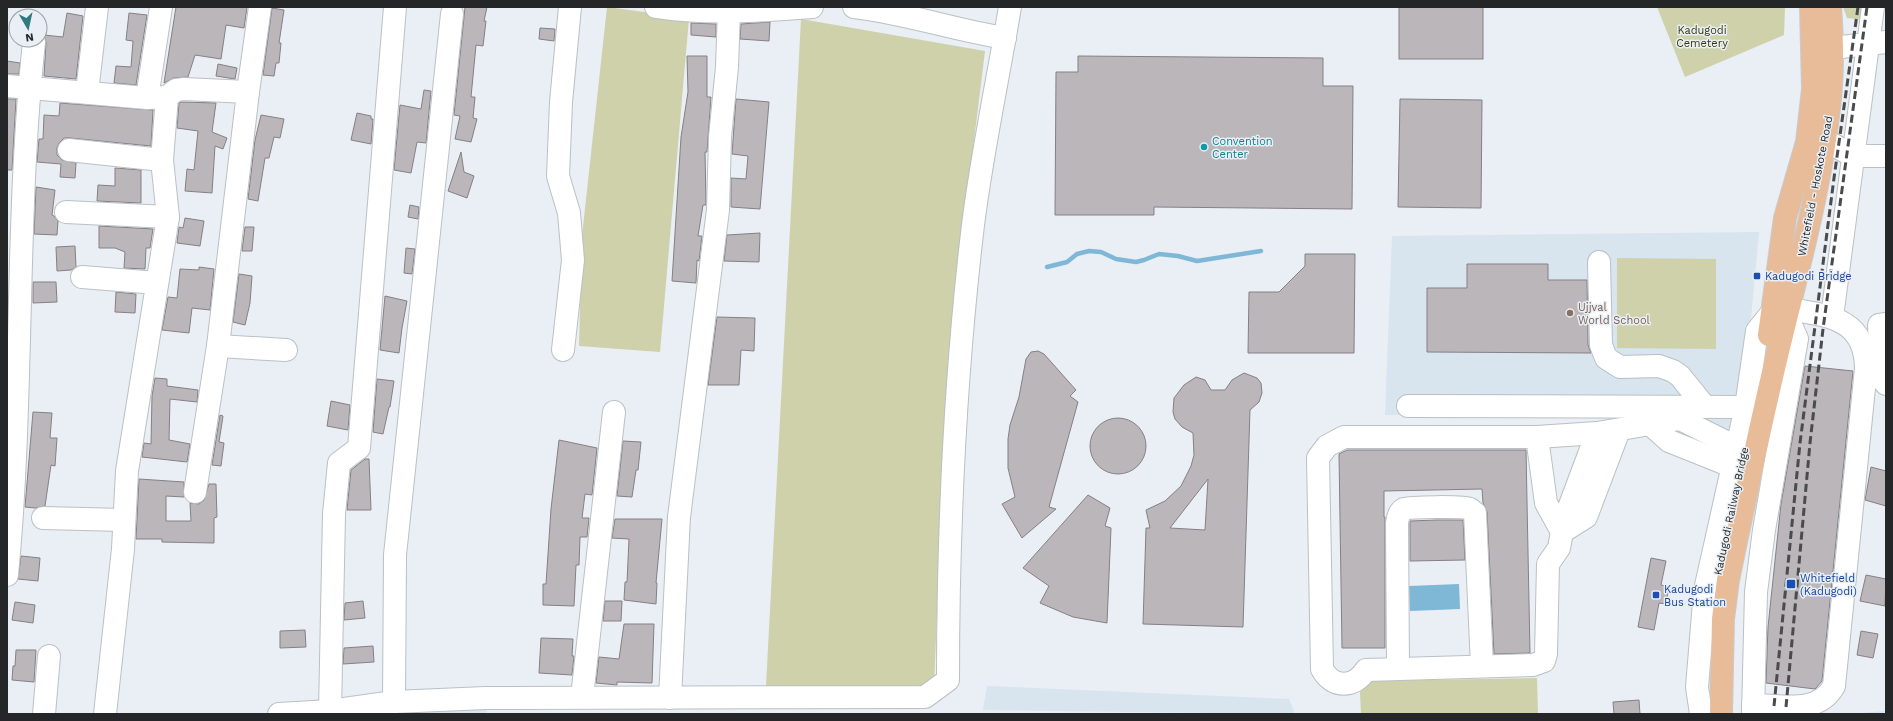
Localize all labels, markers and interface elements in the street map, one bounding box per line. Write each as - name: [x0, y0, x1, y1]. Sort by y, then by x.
- north arrow: [8, 8, 48, 48]
- park label: Kadugodi Cemetery: [1676, 24, 1728, 50]
- text: N: [24, 30, 35, 44]
- street label: Whitefield - Hoskote Road: [1795, 115, 1835, 257]
- place label: Convention Center: [1212, 135, 1273, 161]
- marker: Convention Center: [1199, 142, 1209, 152]
- place label: Kadugodi Bridge: [1765, 270, 1852, 283]
- marker: Kadugodi Bridge: [1752, 271, 1762, 281]
- place label: Ujjval World School: [1578, 301, 1651, 327]
- marker: Ujjval World School: [1565, 308, 1575, 318]
- street label: Kadugodi Railway Bridge: [1712, 446, 1751, 576]
- place label: Whitefield (Kadugodi): [1800, 572, 1857, 598]
- marker: Whitefield (Kadugodi): [1785, 578, 1797, 590]
- place label: Kadugodi Bus Station: [1664, 583, 1726, 609]
- marker: Kadugodi Bus Station: [1651, 590, 1661, 600]

